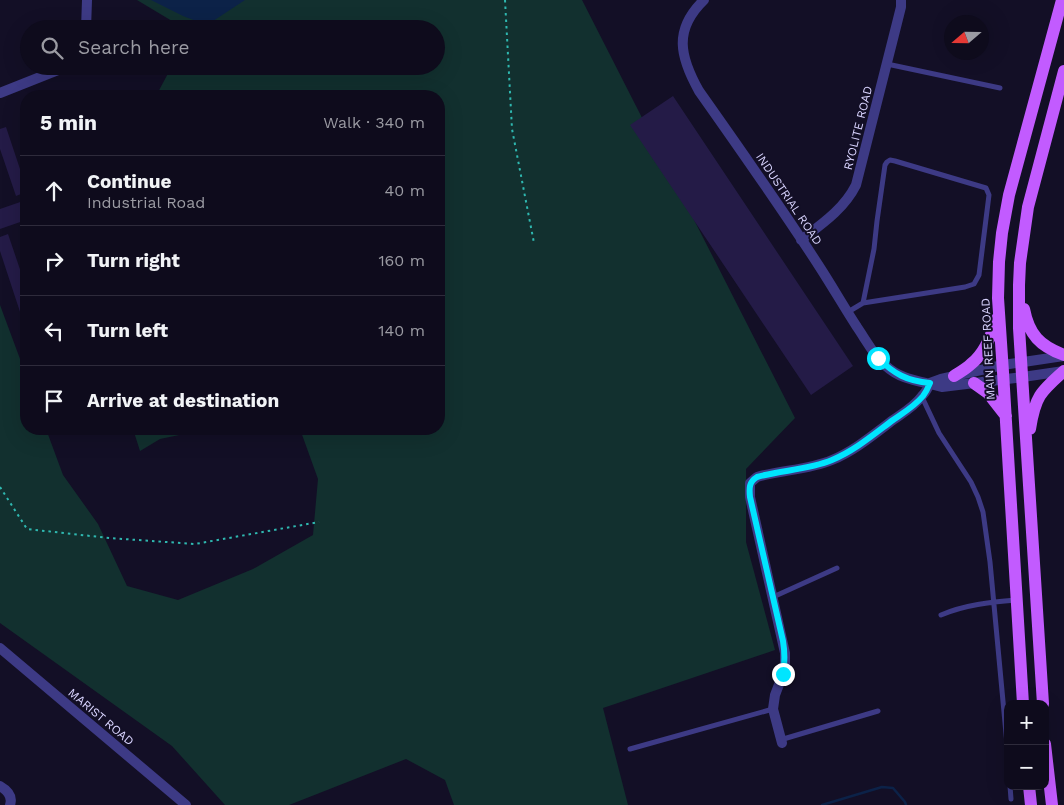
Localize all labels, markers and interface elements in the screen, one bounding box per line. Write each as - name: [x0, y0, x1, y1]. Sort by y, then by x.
- north arrow: [944, 15, 989, 60]
- search box: [20, 20, 445, 75]
- icon: search: [38, 34, 66, 62]
- text: Search here: [78, 36, 189, 59]
- street label: RYOLITE ROAD: [841, 84, 875, 172]
- text: 5 min: [40, 110, 97, 135]
- text: Walk · 340 m: [323, 113, 425, 132]
- street label: INDUSTRIAL ROAD: [753, 150, 825, 248]
- text: Continue: [87, 170, 171, 193]
- icon: ahead: [40, 177, 68, 205]
- text: 40 m: [385, 181, 425, 200]
- text: Industrial Road: [87, 193, 205, 212]
- icon: right: [40, 247, 68, 275]
- text: Turn right: [87, 249, 180, 272]
- text: 160 m: [378, 251, 425, 270]
- street label: MAIN REEF ROAD: [978, 298, 998, 400]
- icon: left: [40, 317, 68, 345]
- text: Turn left: [87, 319, 168, 342]
- text: 140 m: [378, 321, 425, 340]
- route start: [867, 347, 890, 370]
- icon: arrive: [40, 387, 68, 415]
- text: Arrive at destination: [87, 389, 279, 412]
- route end: [772, 663, 795, 686]
- street label: MARIST ROAD: [65, 686, 137, 748]
- map controls: [1004, 700, 1049, 790]
- button: +: [1004, 700, 1049, 745]
- button: −: [1004, 745, 1049, 790]

